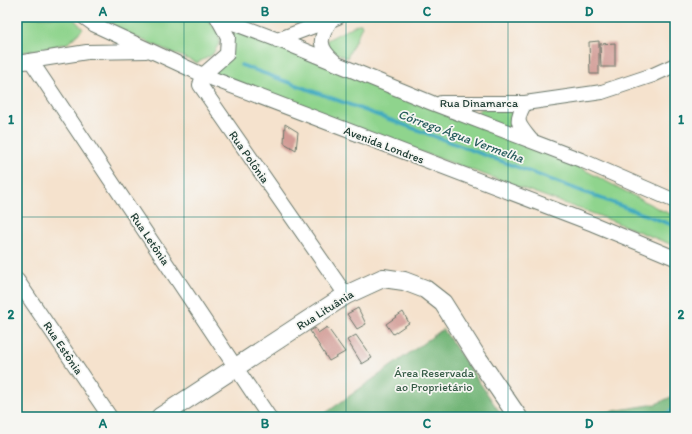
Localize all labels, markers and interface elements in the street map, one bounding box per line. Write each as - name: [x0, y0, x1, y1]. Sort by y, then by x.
- text: A: [98, 4, 108, 19]
- text: B: [261, 4, 270, 19]
- text: C: [423, 4, 432, 19]
- text: D: [585, 4, 594, 19]
- street label: Rua Dinamarca: [440, 96, 519, 110]
- water label: Córrego Água Vermelha: [396, 106, 526, 166]
- text: 1: [8, 112, 14, 127]
- text: 1: [678, 112, 684, 127]
- street label: Avenida Londres: [342, 123, 426, 167]
- street label: Rua Polônia: [226, 128, 272, 186]
- street label: Rua Letônia: [127, 210, 173, 268]
- street label: Rua Lituânia: [294, 287, 357, 333]
- text: 2: [8, 307, 15, 322]
- text: 2: [678, 307, 685, 322]
- street label: Rua Estônia: [40, 319, 86, 377]
- park label: Área Reservada ao Proprietário: [394, 366, 475, 394]
- text: A: [98, 416, 108, 431]
- text: B: [261, 416, 270, 431]
- text: C: [423, 416, 432, 431]
- text: D: [585, 416, 594, 431]

